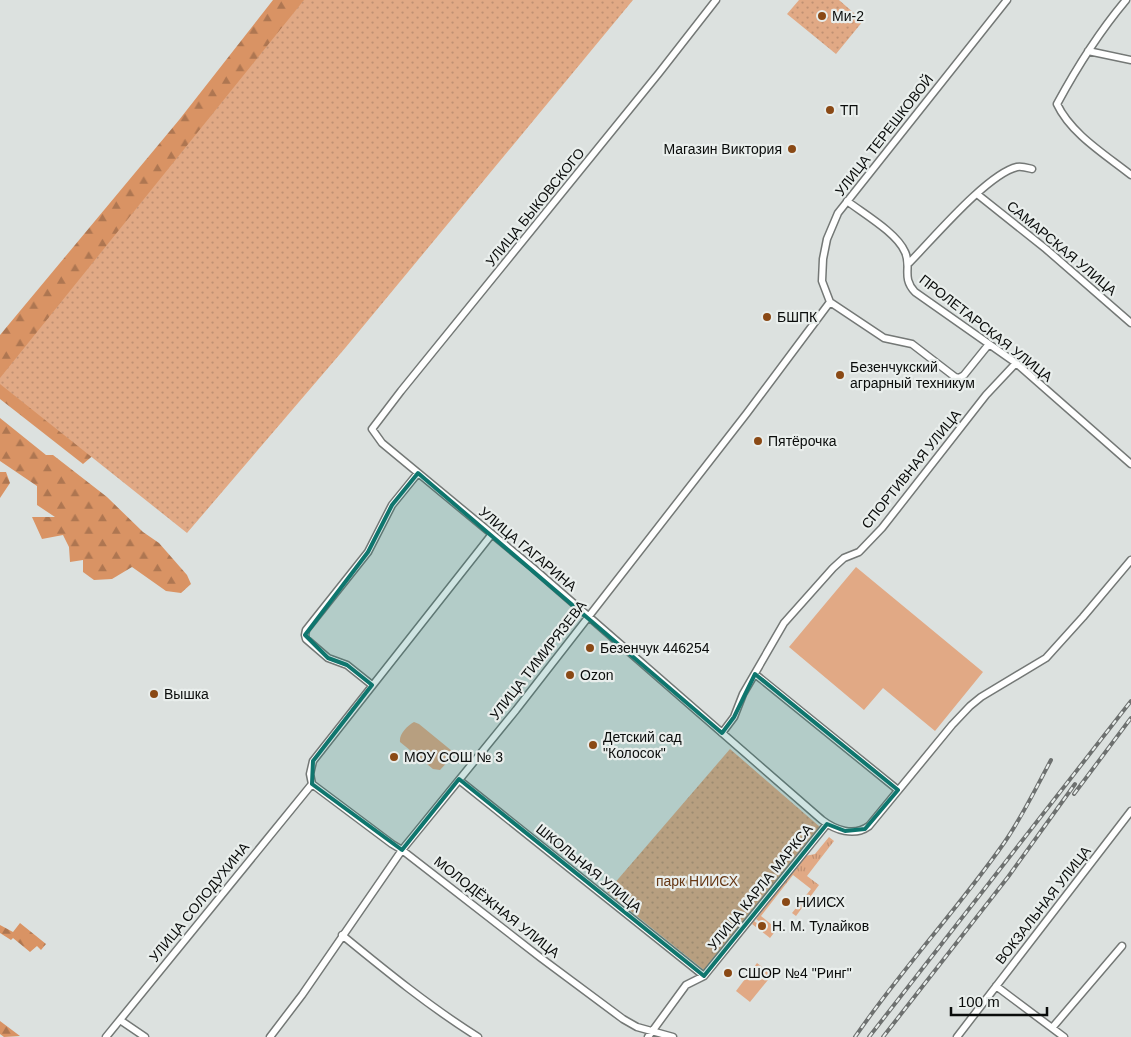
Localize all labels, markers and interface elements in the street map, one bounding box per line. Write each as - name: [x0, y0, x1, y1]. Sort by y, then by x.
- place label: Ми-2: [832, 8, 864, 24]
- marker: Ми-2: [816, 10, 828, 22]
- street label: УЛИЦА ТЕРЕШКОВОЙ: [831, 71, 936, 199]
- place label: ТП: [840, 102, 859, 118]
- marker: ТП: [824, 104, 836, 116]
- place label: Магазин Виктория: [663, 141, 782, 157]
- marker: Магазин Виктория: [786, 143, 798, 155]
- street label: УЛИЦА БЫКОВСКОГО: [482, 145, 588, 269]
- street label: САМАРСКАЯ УЛИЦА: [1004, 197, 1121, 299]
- street label: ПРОЛЕТАРСКАЯ УЛИЦА: [916, 271, 1056, 385]
- place label: БШПК: [777, 309, 818, 325]
- marker: БШПК: [761, 311, 773, 323]
- place label: Безенчукский аграрный техникум: [850, 359, 975, 391]
- marker: Безенчукский аграрный техникум: [834, 369, 846, 381]
- street label: СПОРТИВНАЯ УЛИЦА: [858, 406, 964, 532]
- place label: Пятёрочка: [768, 433, 837, 449]
- marker: Пятёрочка: [752, 435, 764, 447]
- street label: УЛИЦА ГАГАРИНА: [476, 504, 580, 595]
- street label: УЛИЦА ТИМИРЯЗЕВА: [487, 597, 590, 723]
- place label: Безенчук 446254: [600, 640, 710, 656]
- marker: Безенчук 446254: [584, 642, 596, 654]
- place label: Ozon: [580, 667, 613, 683]
- marker: Ozon: [564, 669, 576, 681]
- place label: Вышка: [164, 686, 209, 702]
- marker: Вышка: [148, 688, 160, 700]
- place label: Детский сад "Колосок": [603, 729, 682, 761]
- marker: Детский сад "Колосок": [587, 739, 599, 751]
- place label: МОУ СОШ № 3: [404, 749, 503, 765]
- marker: МОУ СОШ № 3: [388, 751, 400, 763]
- street label: УЛИЦА КАРЛА МАРКСА: [704, 820, 816, 953]
- street label: ШКОЛЬНАЯ УЛИЦА: [533, 821, 645, 916]
- street label: УЛИЦА СОЛОДУХИНА: [146, 839, 253, 965]
- street label: ВОКЗАЛЬНАЯ УЛИЦА: [992, 842, 1094, 967]
- street label: МОЛОДЁЖНАЯ УЛИЦА: [431, 853, 563, 961]
- park label: парк НИИСХ: [656, 873, 739, 889]
- place label: НИИСХ: [796, 894, 846, 910]
- marker: НИИСХ: [780, 896, 792, 908]
- place label: Н. М. Тулайков: [772, 918, 869, 934]
- marker: Н. М. Тулайков: [756, 920, 768, 932]
- place label: СШОР №4 "Ринг": [738, 965, 852, 981]
- marker: СШОР №4 "Ринг": [722, 967, 734, 979]
- scale bar: [951, 984, 1047, 1016]
- text: 100 m: [958, 993, 1000, 1010]

